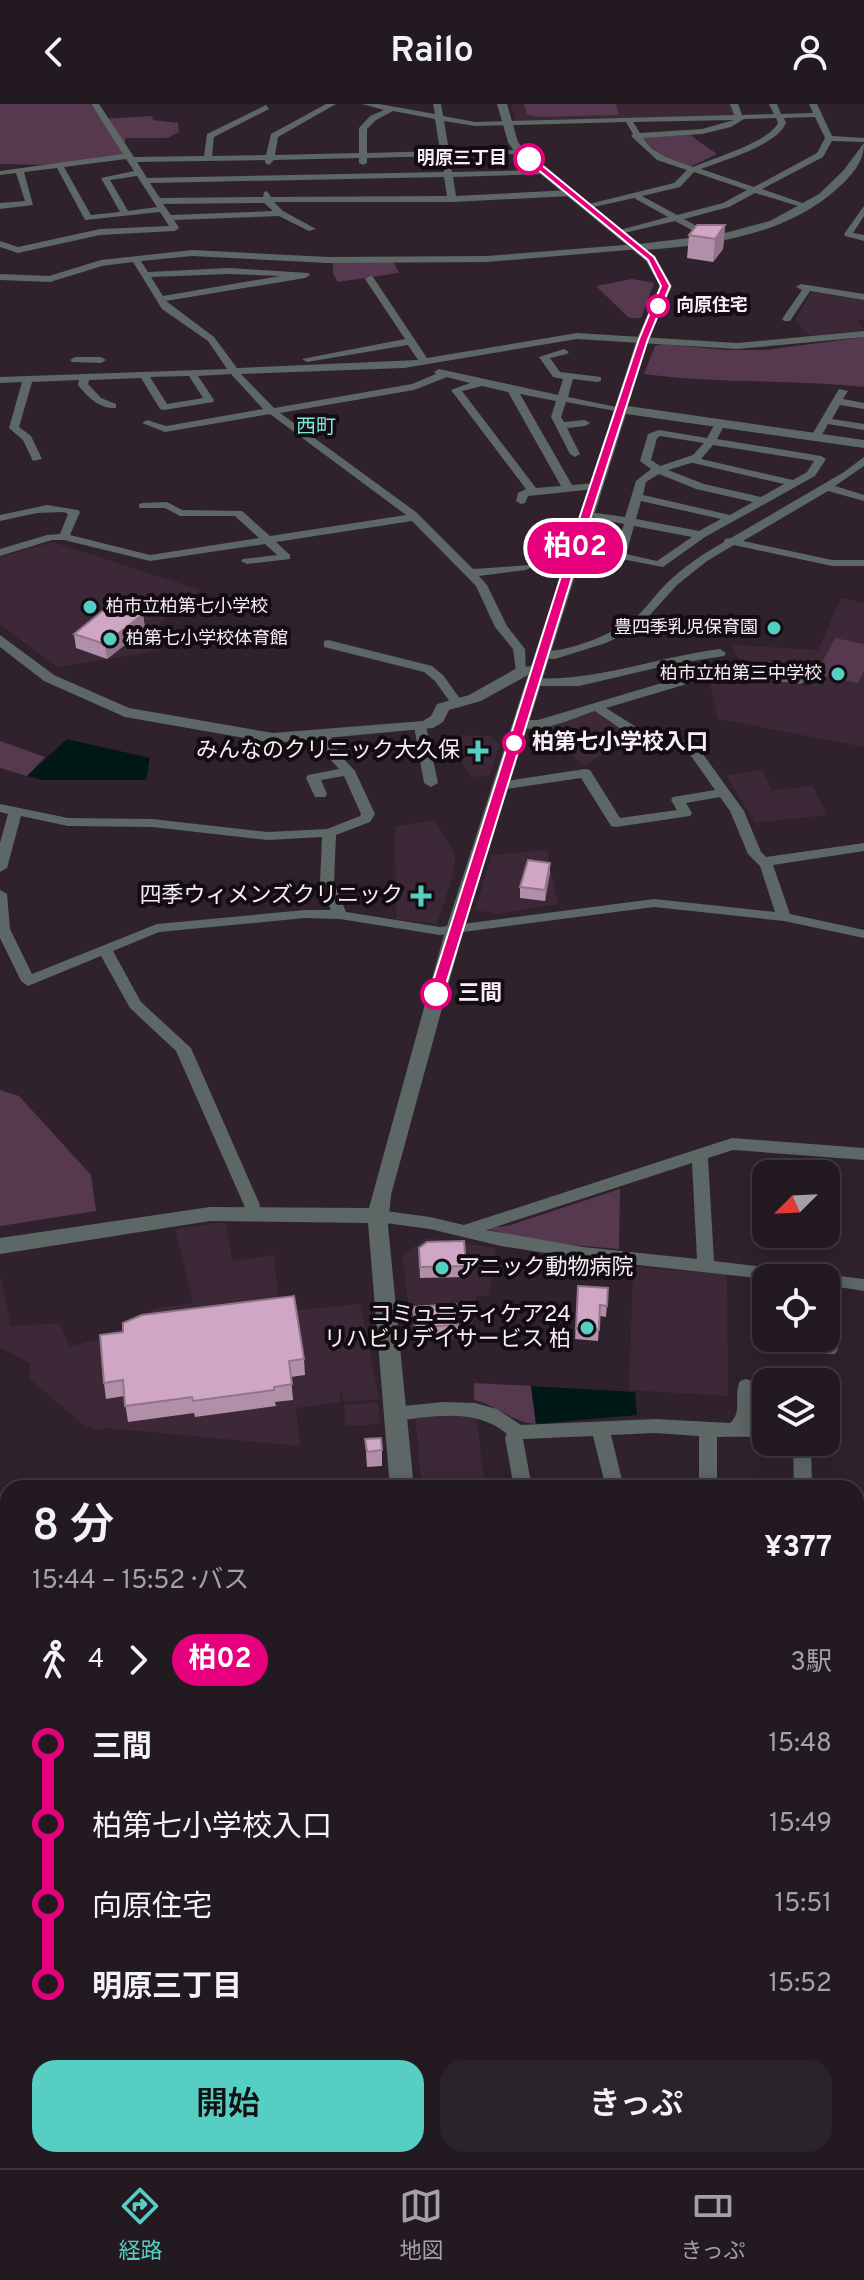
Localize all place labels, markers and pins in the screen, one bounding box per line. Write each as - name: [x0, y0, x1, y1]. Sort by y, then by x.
- marker: 明原三丁目: [514, 144, 544, 174]
- place label: 明原三丁目: [417, 148, 507, 171]
- marker: 向原住宅: [647, 295, 669, 317]
- place label: 向原住宅: [676, 295, 748, 318]
- place label: 柏市立柏第七小学校: [106, 596, 268, 619]
- marker: 柏市立柏第七小学校: [81, 598, 99, 616]
- place label: 豊四季乳児保育園: [614, 617, 758, 640]
- marker: 豊四季乳児保育園: [765, 619, 783, 637]
- place label: 柏第七小学校体育館: [126, 628, 288, 651]
- marker: 柏第七小学校体育館: [101, 630, 119, 648]
- place label: 柏市立柏第三中学校: [660, 663, 822, 686]
- marker: 柏市立柏第三中学校: [829, 665, 847, 683]
- place label: 柏第七小学校入口: [532, 730, 708, 757]
- marker: 柏第七小学校入口: [503, 732, 525, 754]
- place label: みんなのクリニック大久保: [196, 738, 460, 765]
- marker: みんなのクリニック大久保: [467, 740, 489, 762]
- place label: 四季ウィメンズクリニック: [139, 883, 403, 910]
- marker: 四季ウィメンズクリニック: [410, 885, 432, 907]
- marker: 三間: [421, 979, 451, 1009]
- place label: 三間: [458, 981, 502, 1008]
- place label: アニック動物病院: [458, 1255, 634, 1282]
- marker: アニック動物病院: [433, 1259, 451, 1277]
- place label: コミュニティケア24 リハビリデイサービス 柏: [324, 1302, 571, 1354]
- marker: コミュニティケア24 リハビリデイサービス 柏: [578, 1319, 596, 1337]

